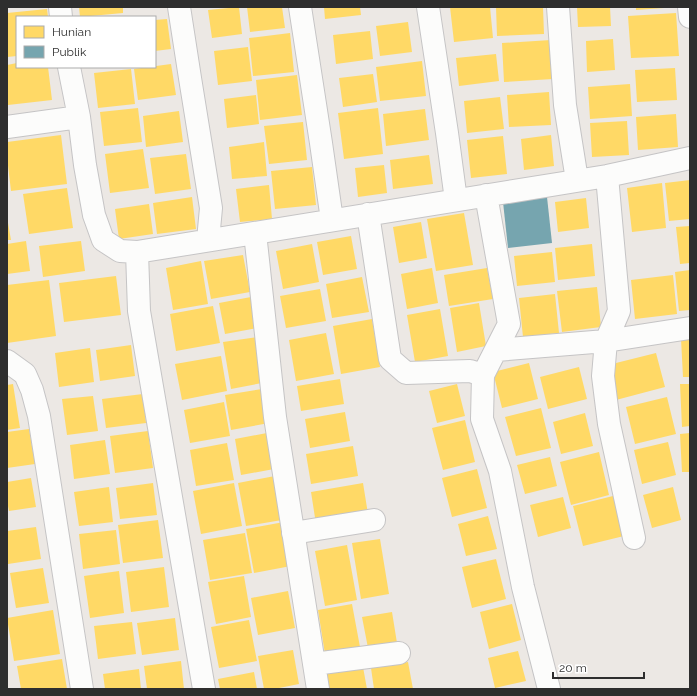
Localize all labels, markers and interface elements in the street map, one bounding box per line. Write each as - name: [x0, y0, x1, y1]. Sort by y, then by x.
- legend: [16, 16, 156, 68]
- text: Hunian: [52, 25, 91, 39]
- text: Publik: [52, 45, 87, 59]
- scale bar: [553, 654, 644, 680]
- text: 20 m: [559, 661, 587, 675]

